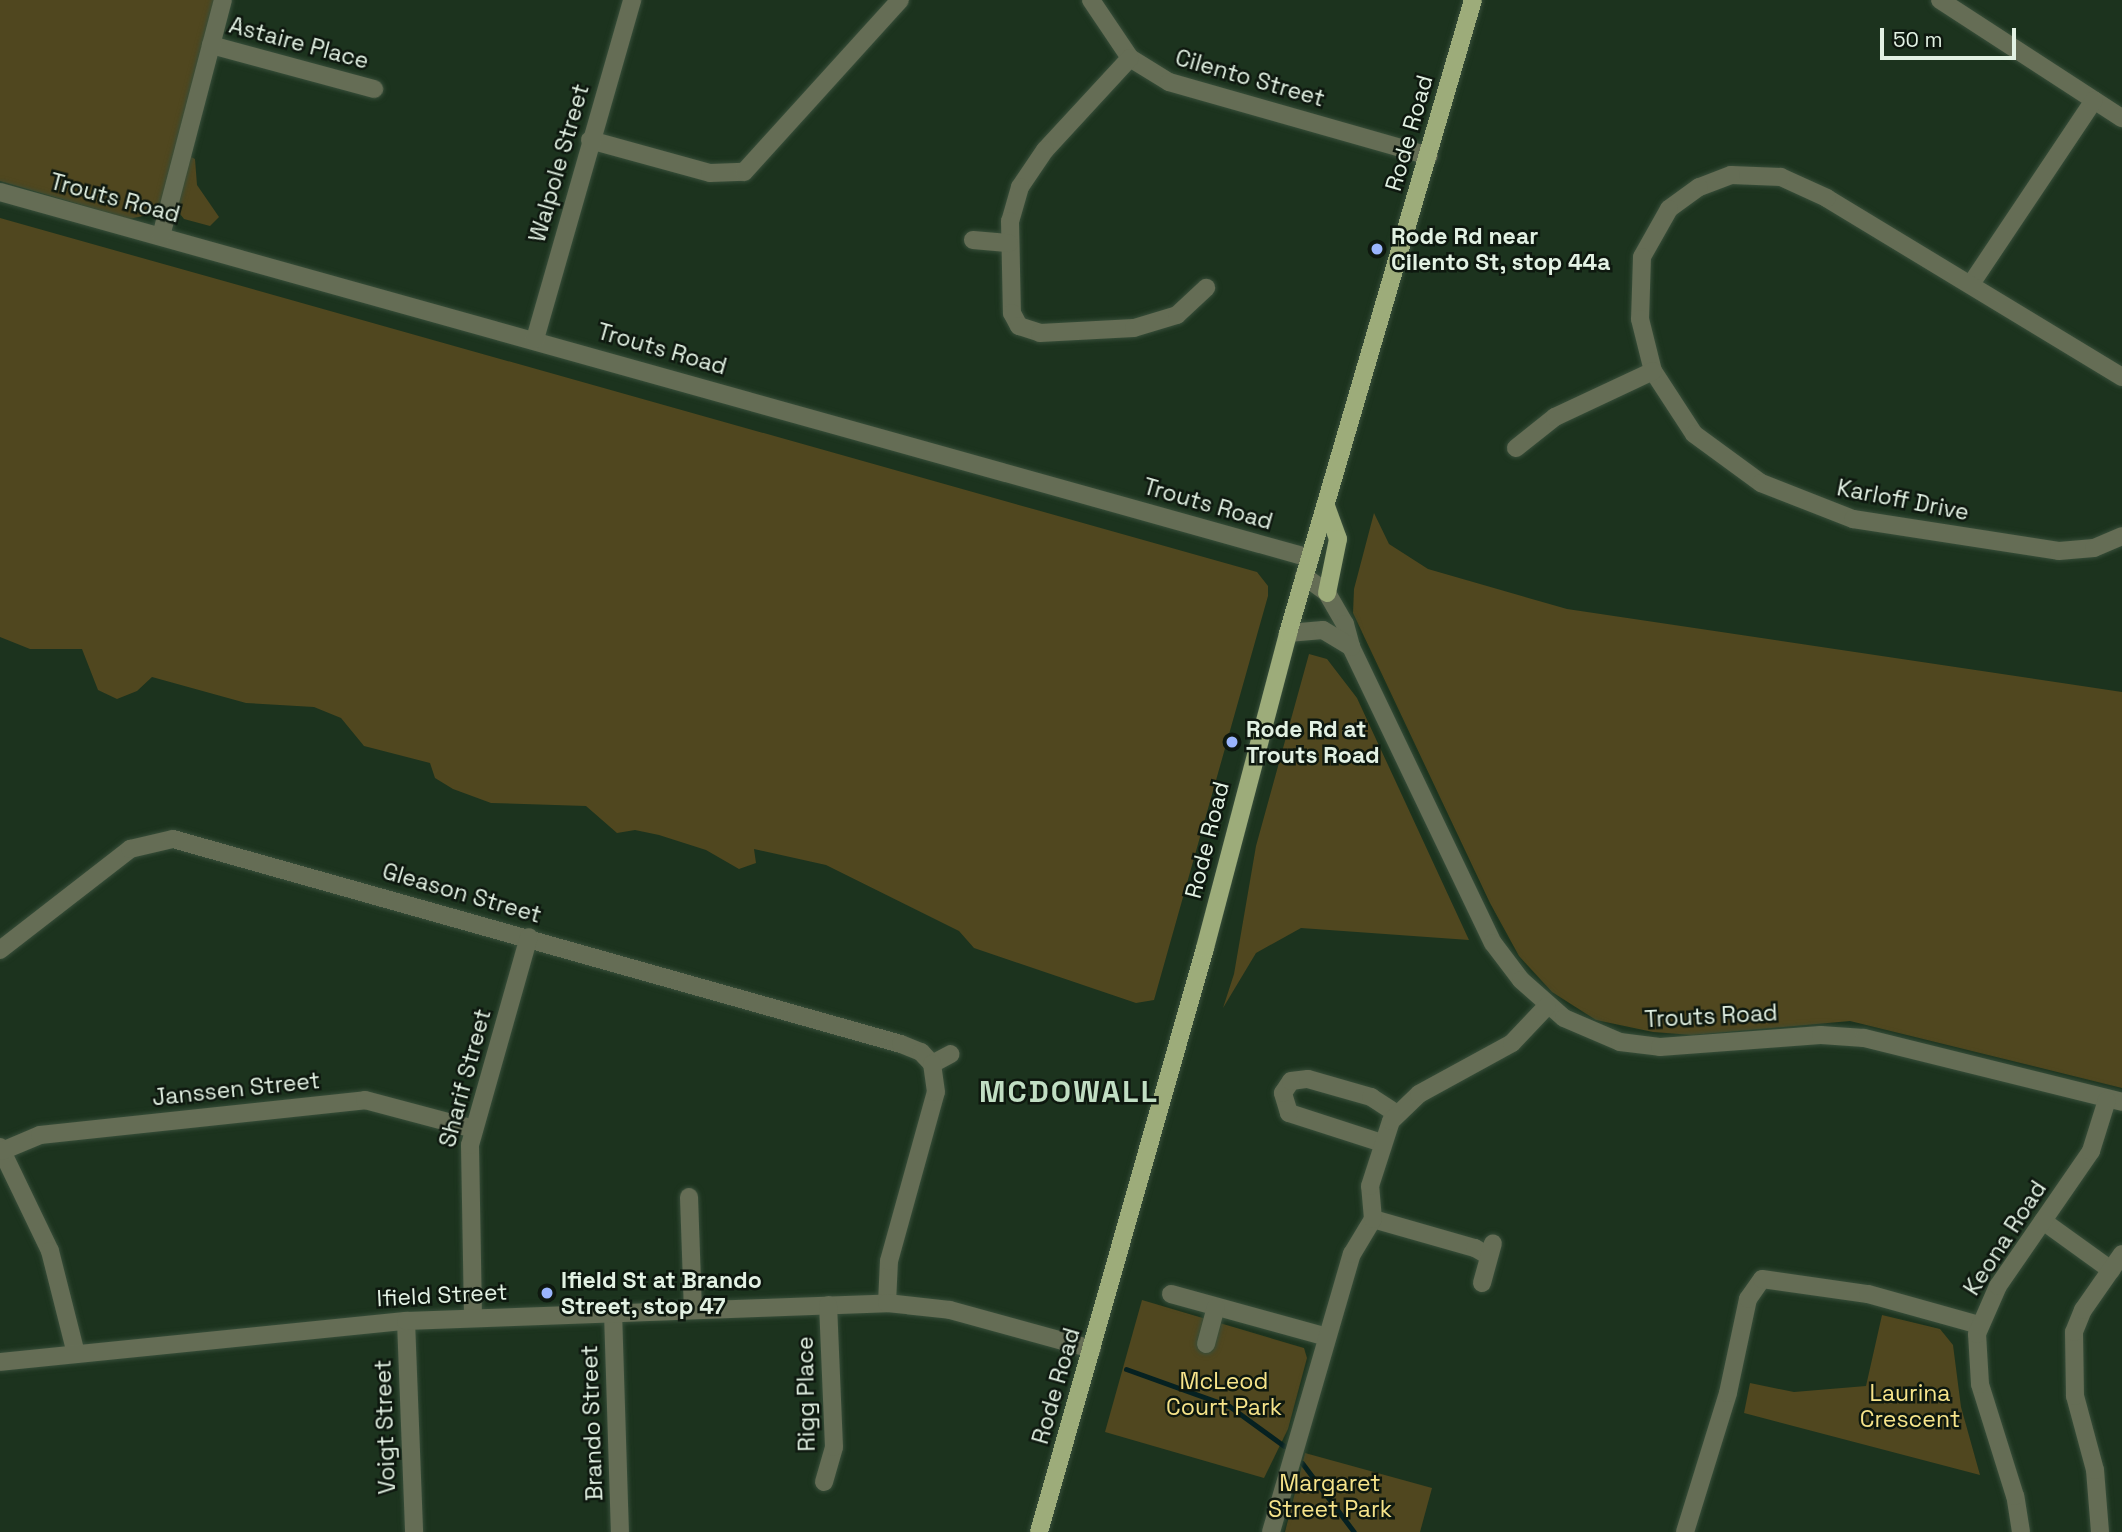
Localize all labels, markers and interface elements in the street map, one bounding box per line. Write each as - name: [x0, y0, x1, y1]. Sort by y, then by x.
- street label: Astaire Place: [226, 11, 372, 75]
- scale bar: [1884, 14, 2021, 58]
- text: 50 m: [1893, 26, 1943, 53]
- street label: Cilento Street: [1172, 44, 1328, 112]
- street label: Rode Road: [1379, 72, 1439, 194]
- street label: Walpole Street: [523, 81, 595, 245]
- street label: Trouts Road: [47, 167, 183, 229]
- place label: Rode Rd near Cilento St, stop 44a: [1391, 222, 1611, 276]
- marker: Rode Rd near Cilento St, stop 44a: [1369, 241, 1385, 257]
- street label: Trouts Road: [594, 317, 730, 381]
- street label: Trouts Road: [1140, 472, 1276, 536]
- street label: Karloff Drive: [1835, 474, 1971, 526]
- place label: Rode Rd at Trouts Road: [1246, 715, 1380, 769]
- marker: Rode Rd at Trouts Road: [1224, 734, 1240, 750]
- street label: Rode Road: [1179, 779, 1235, 901]
- street label: Gleason Street: [379, 857, 545, 929]
- street label: Trouts Road: [1644, 999, 1778, 1033]
- street label: Sharif Street: [433, 1006, 497, 1150]
- street label: Janssen Street: [151, 1066, 321, 1112]
- district label: MCDOWALL: [980, 1074, 1158, 1110]
- street label: Keona Road: [1958, 1176, 2052, 1300]
- place label: Ifield St at Brando Street, stop 47: [561, 1266, 762, 1320]
- street label: Ifield Street: [376, 1278, 508, 1312]
- marker: Ifield St at Brando Street, stop 47: [539, 1285, 555, 1301]
- street label: Rode Road: [1026, 1325, 1086, 1447]
- street label: Rigg Place: [791, 1336, 821, 1452]
- street label: Brando Street: [575, 1345, 609, 1501]
- street label: Voigt Street: [369, 1359, 401, 1495]
- park label: McLeod Court Park: [1166, 1367, 1282, 1421]
- park label: Laurina Crescent: [1860, 1379, 1960, 1433]
- park label: Margaret Street Park: [1268, 1469, 1392, 1523]

